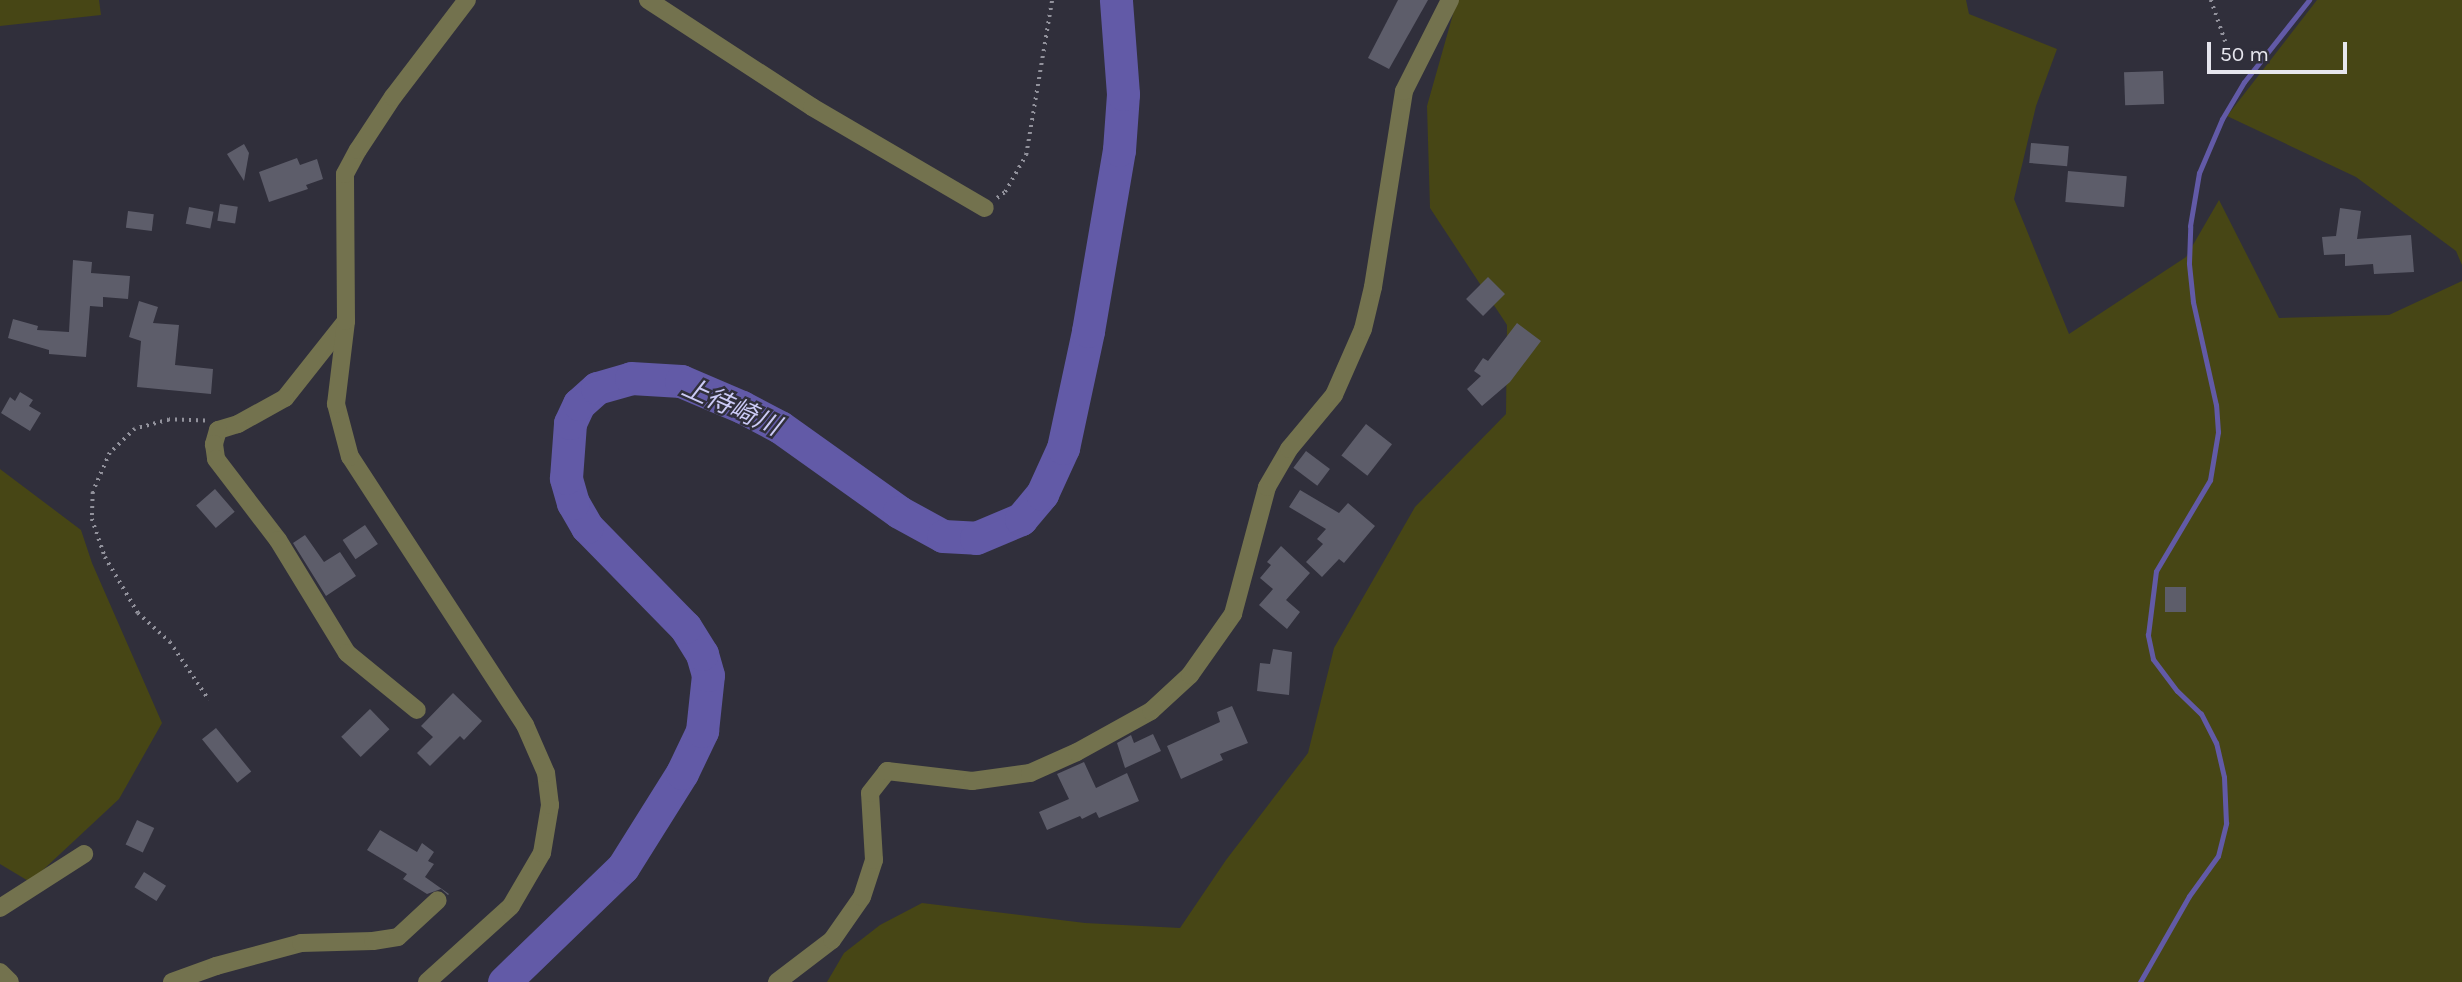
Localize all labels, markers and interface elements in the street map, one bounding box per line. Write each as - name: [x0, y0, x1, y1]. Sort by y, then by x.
- scale bar: [2210, 28, 2350, 72]
- text: 50 m: [2220, 42, 2269, 66]
- water label: 上待崎川: [677, 372, 785, 442]

